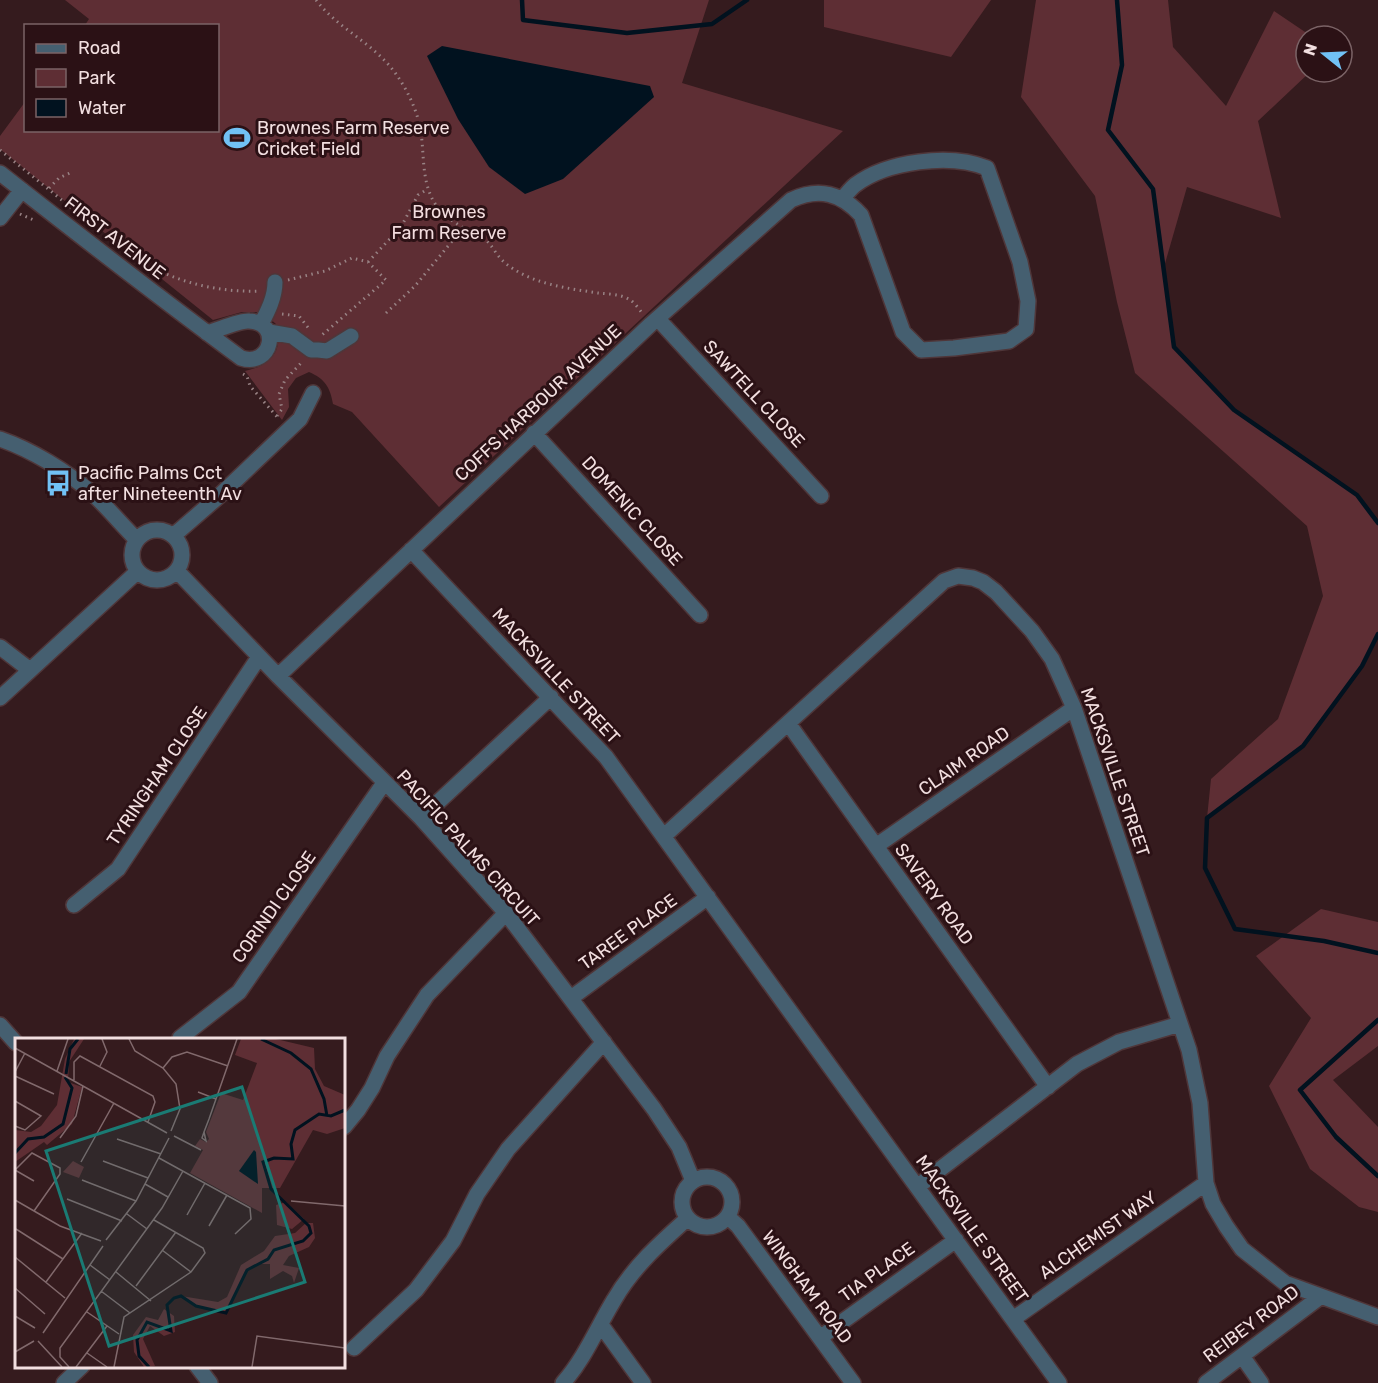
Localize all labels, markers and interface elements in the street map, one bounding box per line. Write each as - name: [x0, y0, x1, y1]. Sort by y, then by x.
- legend: [24, 24, 219, 132]
- north arrow: [1294, 24, 1354, 84]
- text: Road: [78, 37, 121, 59]
- text: N: [1299, 41, 1321, 58]
- text: Park: [78, 67, 116, 89]
- text: Water: [78, 97, 126, 119]
- place label: Brownes Farm Reserve Cricket Field: [257, 117, 450, 160]
- sports icon: Brownes Farm Reserve Cricket Field: [222, 123, 252, 153]
- street label: FIRST AVENUE: [60, 192, 170, 284]
- park label: Brownes Farm Reserve: [392, 201, 506, 244]
- street label: COFFS HARBOUR AVENUE: [450, 320, 626, 486]
- street label: SAWTELL CLOSE: [699, 336, 809, 452]
- street label: DOMENIC CLOSE: [577, 452, 687, 570]
- place label: Pacific Palms Cct after Nineteenth Av: [78, 462, 242, 505]
- bus stop icon: Pacific Palms Cct after Nineteenth Av: [43, 468, 73, 498]
- street label: MACKSVILLE STREET: [488, 604, 624, 748]
- street label: MACKSVILLE STREET: [1076, 685, 1154, 859]
- street label: TYRINGHAM CLOSE: [102, 702, 212, 850]
- street label: CLAIM ROAD: [914, 722, 1014, 800]
- street label: PACIFIC PALMS CIRCUIT: [392, 765, 544, 931]
- street label: SAVERY ROAD: [890, 839, 978, 949]
- street label: CORINDI CLOSE: [227, 847, 321, 967]
- street label: TAREE PLACE: [575, 889, 681, 975]
- inset map: [15, 1038, 345, 1368]
- street label: MACKSVILLE STREET: [911, 1151, 1033, 1307]
- street label: ALCHEMIST WAY: [1035, 1186, 1161, 1284]
- street label: WINGHAM ROAD: [757, 1226, 857, 1348]
- street label: TIA PLACE: [835, 1237, 919, 1307]
- street label: REIBEY ROAD: [1199, 1281, 1303, 1367]

